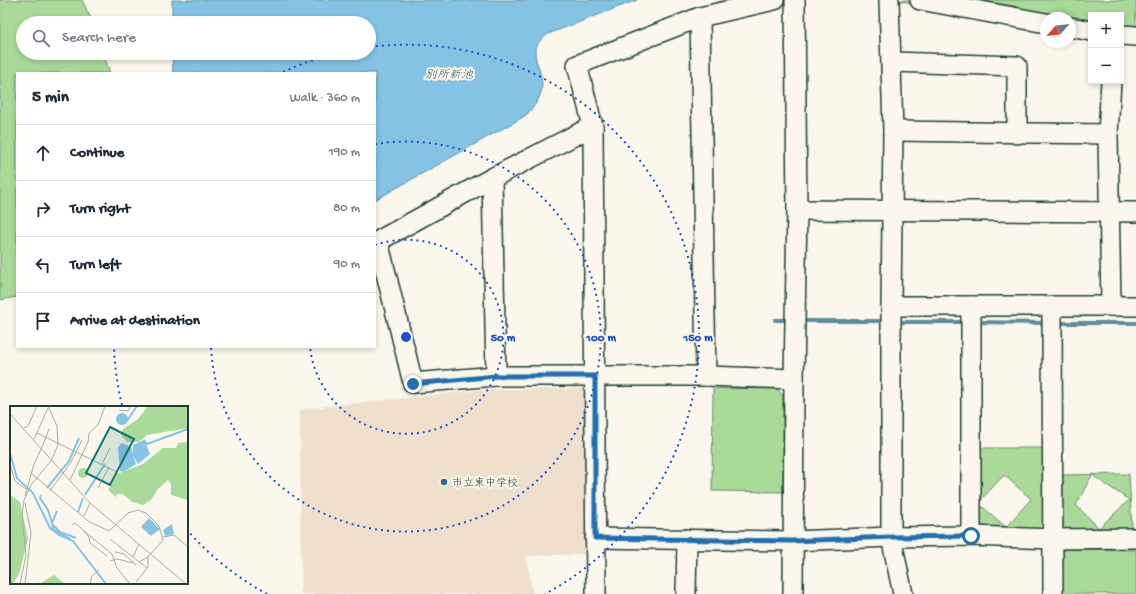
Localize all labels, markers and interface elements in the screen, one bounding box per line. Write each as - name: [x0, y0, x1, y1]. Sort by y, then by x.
- north arrow: [1040, 12, 1076, 48]
- map controls: [1088, 12, 1124, 84]
- button: +: [1088, 12, 1124, 48]
- search box: [16, 16, 376, 60]
- icon: search: [30, 27, 52, 49]
- text: Search here: [62, 29, 136, 47]
- button: −: [1088, 48, 1124, 84]
- water label: 別所新池: [425, 68, 474, 83]
- text: 5 min: [32, 88, 69, 108]
- text: Walk · 360 m: [290, 91, 360, 106]
- icon: ahead: [32, 142, 54, 164]
- text: Continue: [70, 144, 124, 162]
- text: 190 m: [329, 145, 360, 160]
- icon: right: [32, 198, 54, 220]
- text: Turn right: [70, 200, 130, 218]
- text: 80 m: [333, 201, 360, 216]
- icon: left: [32, 254, 54, 276]
- text: Turn left: [70, 256, 121, 274]
- text: 90 m: [334, 257, 360, 272]
- icon: arrive: [32, 310, 54, 332]
- text: Arrive at destination: [70, 312, 200, 330]
- centre of rings: [399, 330, 413, 344]
- text: 50 m: [491, 332, 516, 346]
- text: 100 m: [585, 332, 616, 346]
- text: 150 m: [682, 332, 713, 346]
- route end: [404, 375, 422, 393]
- inset map: [10, 406, 188, 584]
- marker: 市立東中学校: [439, 477, 449, 487]
- place label: 市立東中学校: [452, 477, 518, 490]
- route start: [962, 527, 980, 545]

